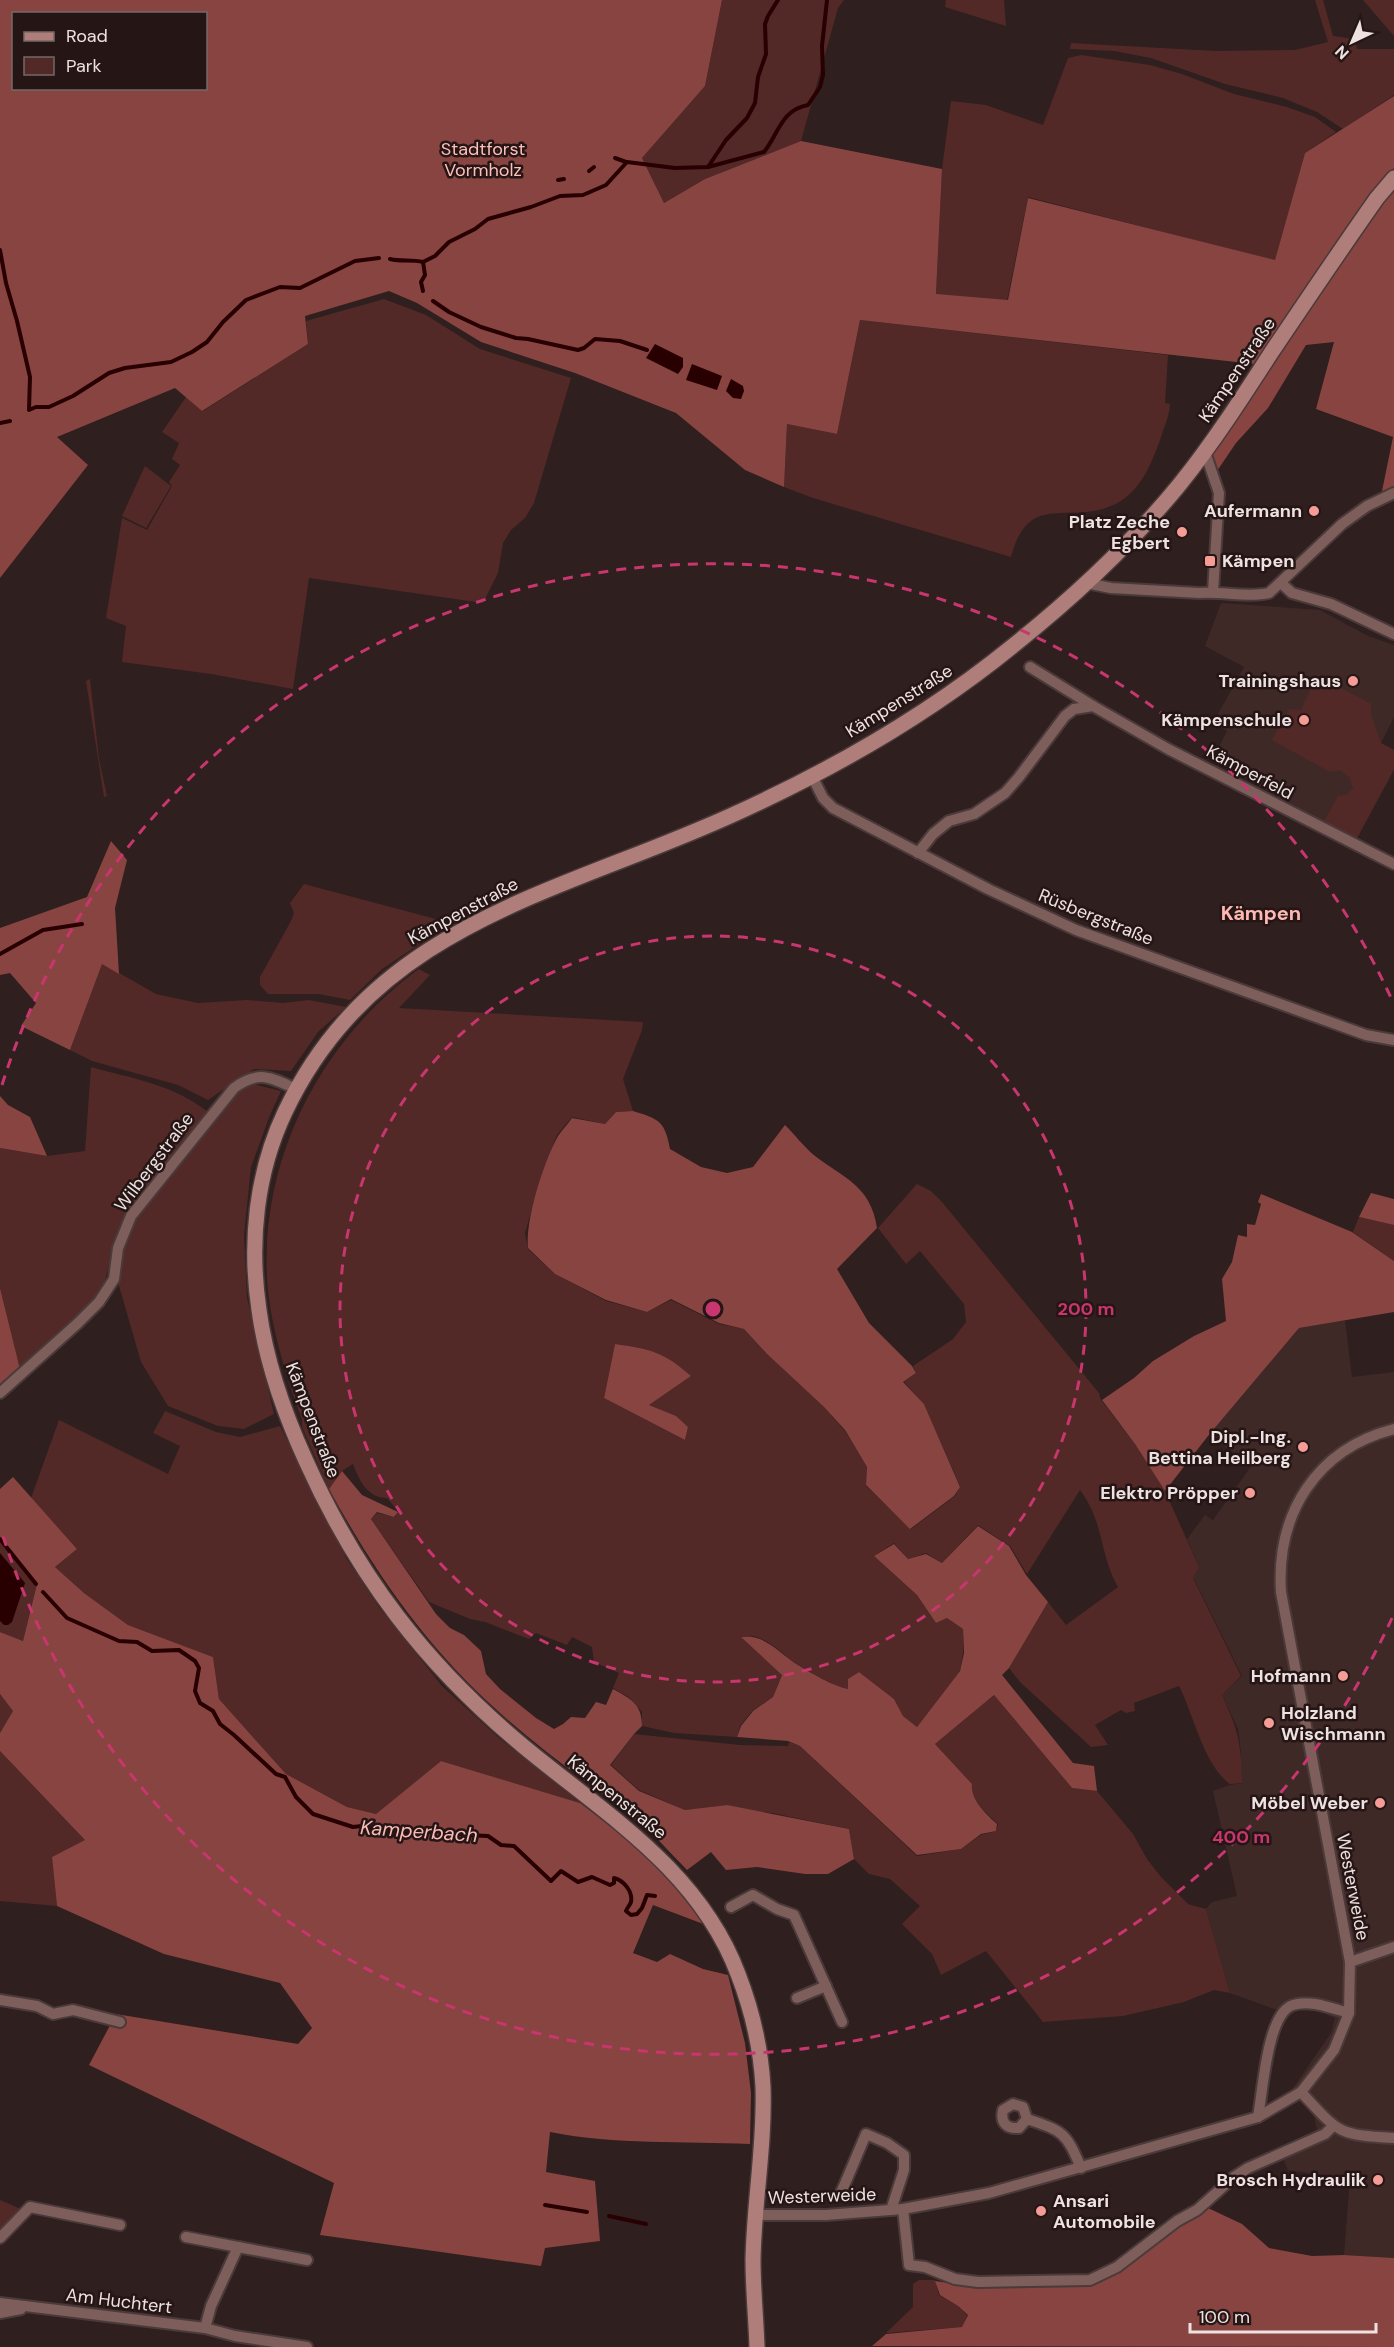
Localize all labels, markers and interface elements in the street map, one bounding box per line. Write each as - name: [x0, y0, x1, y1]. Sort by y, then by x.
- legend: [12, 12, 207, 90]
- north arrow: [1322, 12, 1382, 72]
- text: Road: [66, 24, 108, 48]
- text: N: [1330, 41, 1353, 64]
- text: Park: [66, 54, 102, 78]
- park label: Stadtforst Vormholz: [441, 137, 525, 182]
- street label: Kämpenstraße: [1193, 313, 1281, 427]
- place label: Aufermann: [1204, 499, 1302, 523]
- marker: Aufermann: [1307, 504, 1321, 518]
- place label: Platz Zeche Egbert: [1069, 510, 1170, 555]
- marker: Platz Zeche Egbert: [1175, 525, 1189, 539]
- place label: Kämpen: [1222, 549, 1294, 573]
- marker: Kämpen: [1203, 554, 1217, 568]
- street label: Kämpenstraße: [841, 659, 957, 743]
- place label: Trainingshaus: [1218, 669, 1341, 693]
- marker: Trainingshaus: [1346, 674, 1360, 688]
- place label: Kämpenschule: [1161, 708, 1292, 732]
- marker: Kämpenschule: [1297, 713, 1311, 727]
- street label: Kämperfeld: [1202, 739, 1298, 805]
- street label: Kämpenstraße: [404, 872, 522, 950]
- street label: Rüsbergstraße: [1035, 883, 1157, 951]
- district label: Kämpen: [1221, 900, 1301, 926]
- street label: Wilbergstraße: [109, 1108, 199, 1216]
- text: 200 m: [1058, 1297, 1114, 1321]
- centre of rings: [703, 1299, 723, 1319]
- street label: Kämpenstraße: [280, 1359, 346, 1481]
- place label: Dipl.-Ing. Bettina Heilberg: [1148, 1425, 1291, 1470]
- marker: Dipl.-Ing. Bettina Heilberg: [1296, 1440, 1310, 1454]
- place label: Elektro Pröpper: [1100, 1481, 1238, 1505]
- marker: Elektro Pröpper: [1243, 1486, 1257, 1500]
- place label: Hofmann: [1251, 1664, 1331, 1688]
- marker: Hofmann: [1336, 1669, 1350, 1683]
- place label: Holzland Wischmann: [1281, 1701, 1386, 1746]
- marker: Holzland Wischmann: [1262, 1716, 1276, 1730]
- street label: Kämpenstraße: [562, 1749, 672, 1845]
- place label: Möbel Weber: [1251, 1791, 1368, 1815]
- marker: Möbel Weber: [1373, 1796, 1387, 1810]
- water label: Kamperbach: [359, 1814, 479, 1848]
- text: 400 m: [1212, 1825, 1270, 1849]
- street label: Westerweide: [1331, 1831, 1375, 1943]
- place label: Brosch Hydraulik: [1217, 2168, 1367, 2192]
- marker: Brosch Hydraulik: [1371, 2173, 1385, 2187]
- street label: Westerweide: [767, 2182, 877, 2210]
- place label: Ansari Automobile: [1053, 2189, 1156, 2234]
- marker: Ansari Automobile: [1034, 2204, 1048, 2218]
- street label: Am Huchtert: [65, 2283, 173, 2319]
- scale bar: [1190, 2296, 1376, 2334]
- text: 100 m: [1199, 2305, 1250, 2329]

